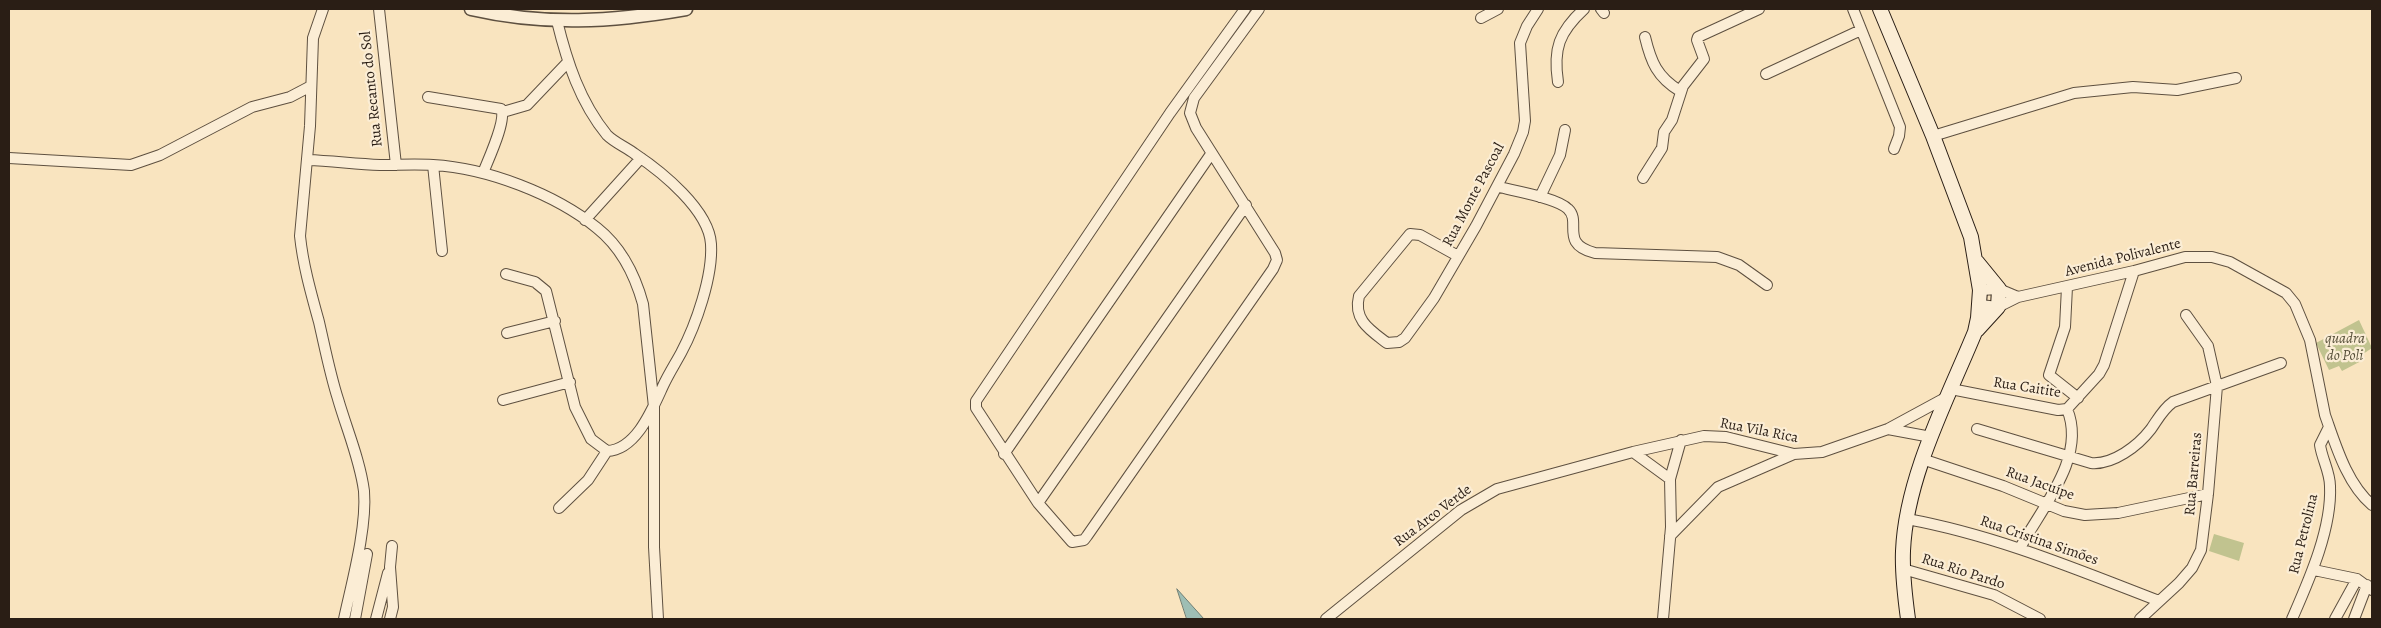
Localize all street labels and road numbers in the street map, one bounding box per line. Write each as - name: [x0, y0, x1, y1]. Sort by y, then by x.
- street label: Rua Recanto do Sol: [357, 30, 387, 148]
- street label: Rua Monte Pascoal: [1439, 140, 1509, 250]
- street label: Avenida Polivalente: [2063, 235, 2183, 281]
- street label: Rua Caitite: [1992, 374, 2062, 402]
- street label: Rua Vila Rica: [1718, 415, 1800, 447]
- street label: Rua Barreiras: [2181, 432, 2207, 516]
- street label: Rua Jacuípe: [2003, 463, 2077, 505]
- street label: Rua Arco Verde: [1391, 481, 1475, 551]
- street label: Rua Petrolina: [2285, 492, 2323, 576]
- street label: Rua Cristina Simões: [1977, 512, 2101, 570]
- street label: Rua Rio Pardo: [1919, 550, 2007, 594]

